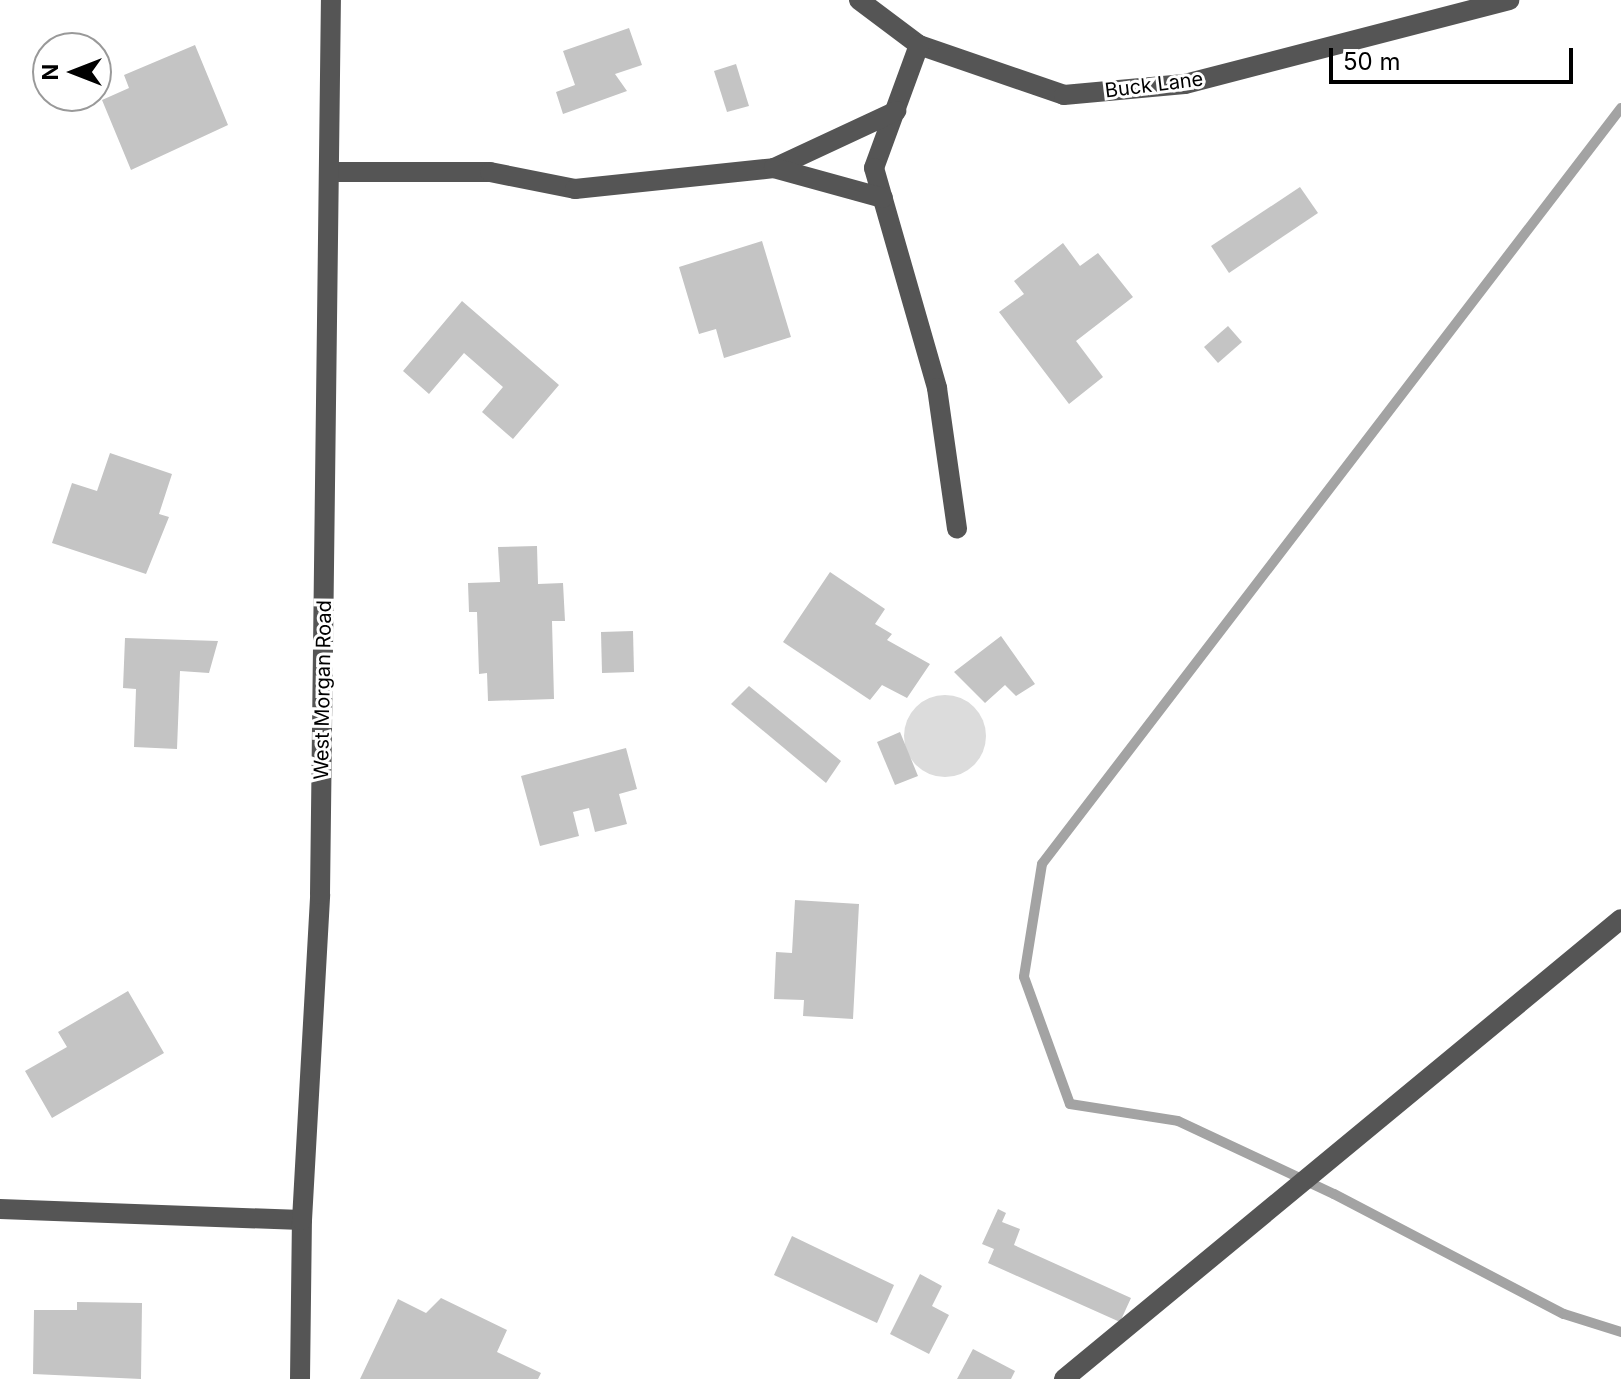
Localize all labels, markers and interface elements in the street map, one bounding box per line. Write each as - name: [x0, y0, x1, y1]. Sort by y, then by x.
- north arrow: [32, 32, 112, 112]
- scale bar: [1333, 32, 1577, 82]
- text: 50 m: [1343, 47, 1401, 76]
- text: N: [37, 64, 63, 80]
- street label: Buck Lane: [1103, 67, 1205, 103]
- street label: West Morgan Road: [309, 600, 337, 780]

